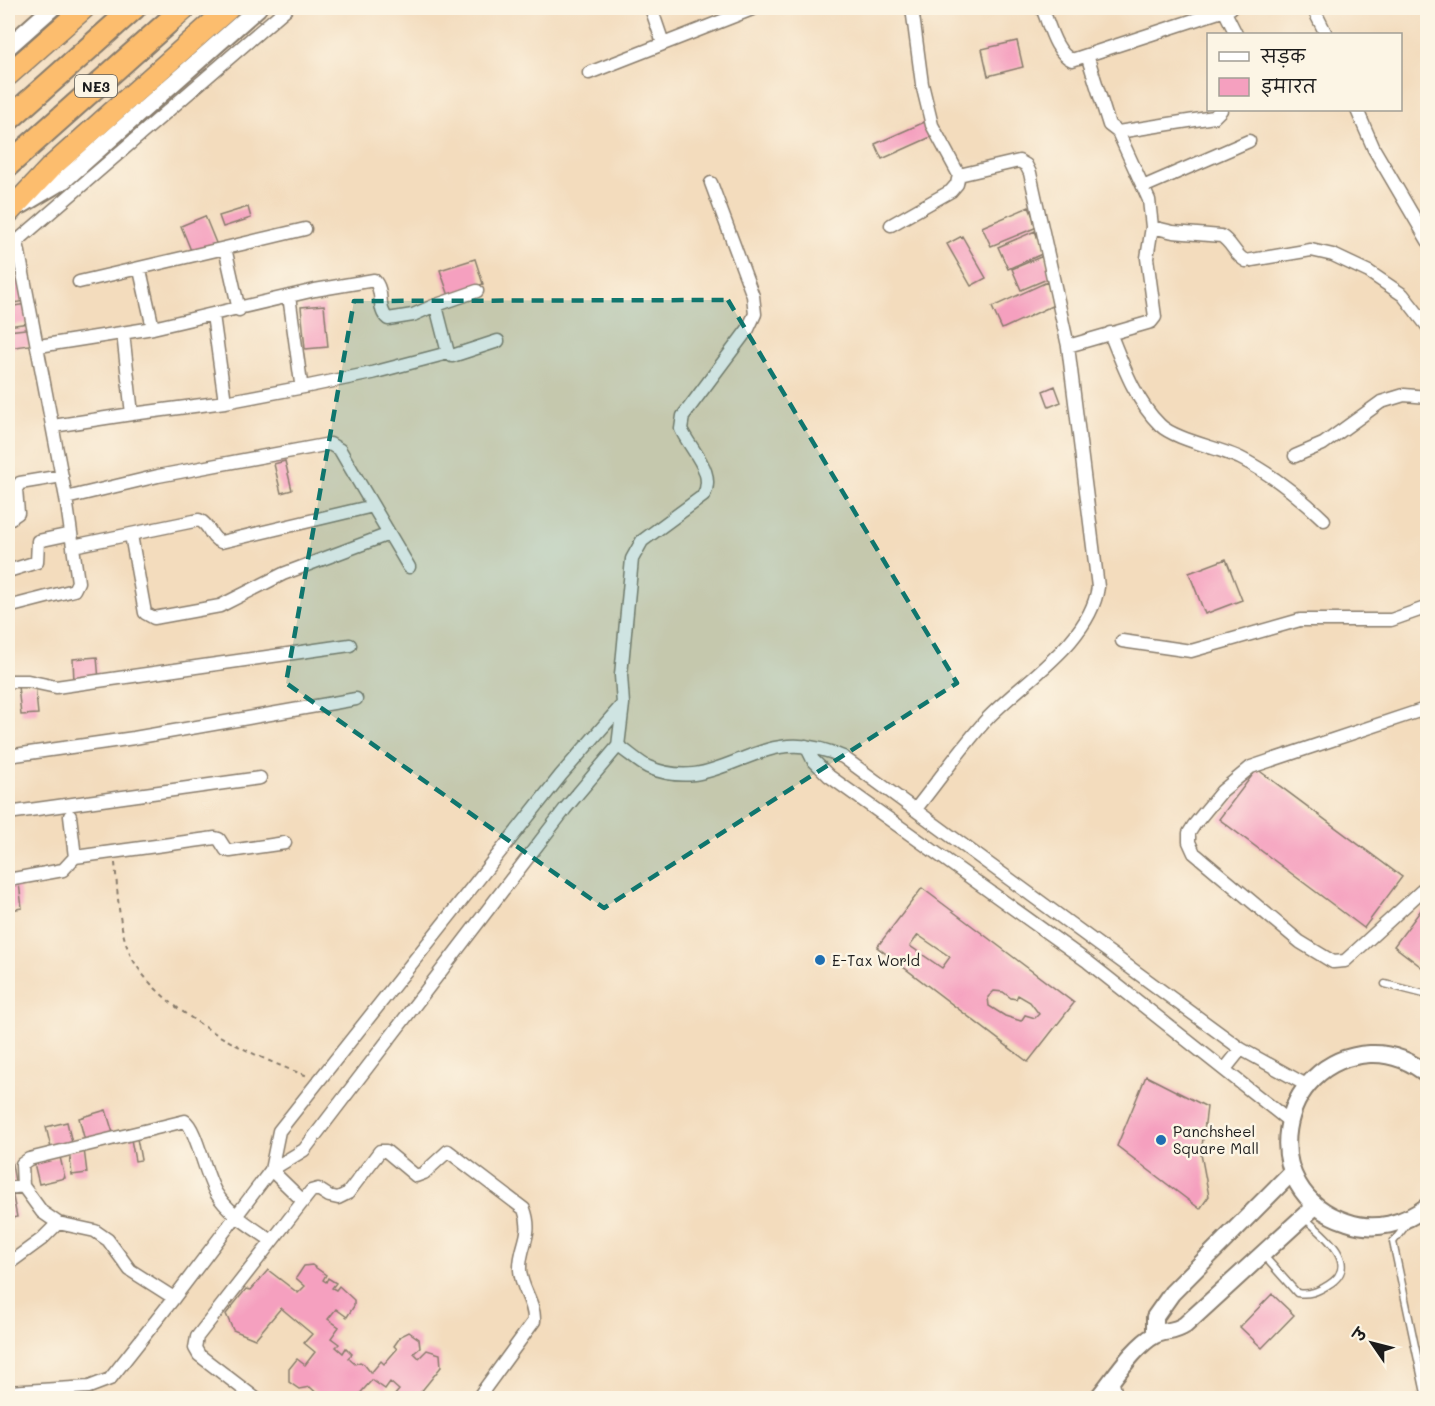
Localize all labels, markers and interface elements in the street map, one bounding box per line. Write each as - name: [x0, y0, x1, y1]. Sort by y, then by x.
- legend: [1207, 33, 1402, 111]
- text: सड़क: [1260, 44, 1306, 68]
- text: इमारत: [1261, 74, 1317, 98]
- road number: NE3: [75, 75, 117, 97]
- place label: E-Tax World: [832, 950, 920, 970]
- marker: E-Tax World: [813, 953, 827, 967]
- place label: Panchsheel Square Mall: [1173, 1121, 1259, 1158]
- marker: Panchsheel Square Mall: [1154, 1133, 1168, 1147]
- north arrow: [1342, 1313, 1402, 1373]
- text: उ: [1346, 1323, 1372, 1346]

